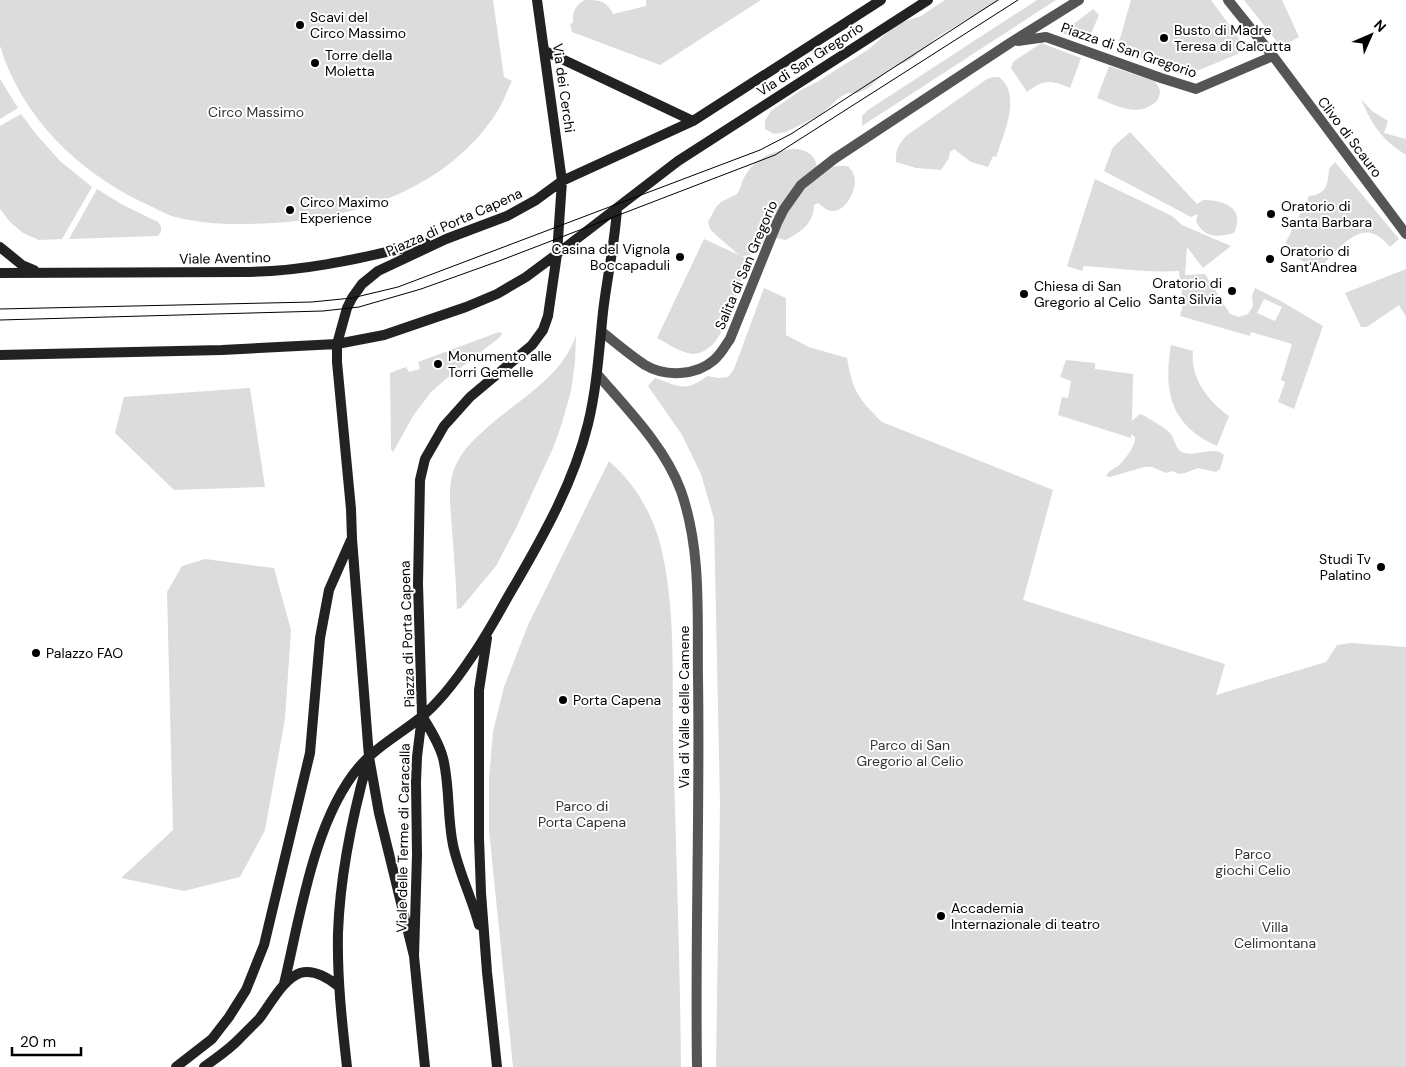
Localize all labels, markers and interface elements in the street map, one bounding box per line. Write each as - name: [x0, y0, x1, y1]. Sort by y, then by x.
- place label: Scavi del Circo Massimo: [310, 8, 406, 42]
- north arrow: [1346, 10, 1396, 60]
- text: N: [1370, 16, 1390, 36]
- street label: Via di San Gregorio: [753, 18, 867, 100]
- street label: Piazza di San Gregorio: [1059, 18, 1199, 82]
- marker: Scavi del Circo Massimo: [294, 19, 306, 31]
- place label: Busto di Madre Teresa di Calcutta: [1174, 21, 1291, 55]
- marker: Busto di Madre Teresa di Calcutta: [1158, 32, 1170, 44]
- street label: Via dei Cerchi: [549, 42, 579, 134]
- place label: Torre della Moletta: [325, 46, 392, 80]
- marker: Torre della Moletta: [309, 57, 321, 69]
- street label: Clivo di Scauro: [1314, 93, 1386, 181]
- park label: Circo Massimo: [208, 103, 304, 121]
- street label: Piazza di Porta Capena: [383, 184, 525, 260]
- place label: Circo Maximo Experience: [300, 193, 389, 227]
- place label: Oratorio di Santa Barbara: [1281, 197, 1372, 231]
- street label: Salita di San Gregorio: [711, 198, 781, 332]
- marker: Circo Maximo Experience: [284, 204, 296, 216]
- marker: Oratorio di Santa Barbara: [1265, 208, 1277, 220]
- place label: Casina del Vignola Boccapaduli: [551, 240, 670, 274]
- place label: Oratorio di Sant'Andrea: [1280, 242, 1357, 276]
- street label: Viale Aventino: [179, 248, 271, 268]
- marker: Casina del Vignola Boccapaduli: [674, 251, 686, 263]
- marker: Oratorio di Sant'Andrea: [1264, 253, 1276, 265]
- place label: Oratorio di Santa Silvia: [1148, 274, 1222, 308]
- place label: Chiesa di San Gregorio al Celio: [1034, 277, 1141, 311]
- marker: Oratorio di Santa Silvia: [1226, 285, 1238, 297]
- marker: Chiesa di San Gregorio al Celio: [1018, 288, 1030, 300]
- place label: Monumento alle Torri Gemelle: [448, 347, 552, 381]
- marker: Monumento alle Torri Gemelle: [432, 358, 444, 370]
- place label: Studi Tv Palatino: [1319, 550, 1372, 584]
- street label: Piazza di Porta Capena: [395, 560, 419, 708]
- marker: Studi Tv Palatino: [1375, 561, 1387, 573]
- street label: Via di Valle delle Camene: [675, 626, 693, 788]
- place label: Palazzo FAO: [46, 644, 123, 662]
- marker: Palazzo FAO: [30, 647, 42, 659]
- place label: Porta Capena: [573, 691, 661, 709]
- marker: Porta Capena: [557, 694, 569, 706]
- park label: Parco di San Gregorio al Celio: [856, 736, 964, 770]
- street label: Viale delle Terme di Caracalla: [392, 743, 414, 933]
- park label: Parco di Porta Capena: [538, 797, 626, 831]
- park label: Parco giochi Celio: [1215, 845, 1291, 879]
- place label: Accademia Internazionale di teatro: [951, 899, 1100, 933]
- marker: Accademia Internazionale di teatro: [935, 910, 947, 922]
- park label: Villa Celimontana: [1234, 918, 1316, 952]
- scale bar: [12, 1024, 81, 1056]
- text: 20 m: [20, 1032, 56, 1052]

